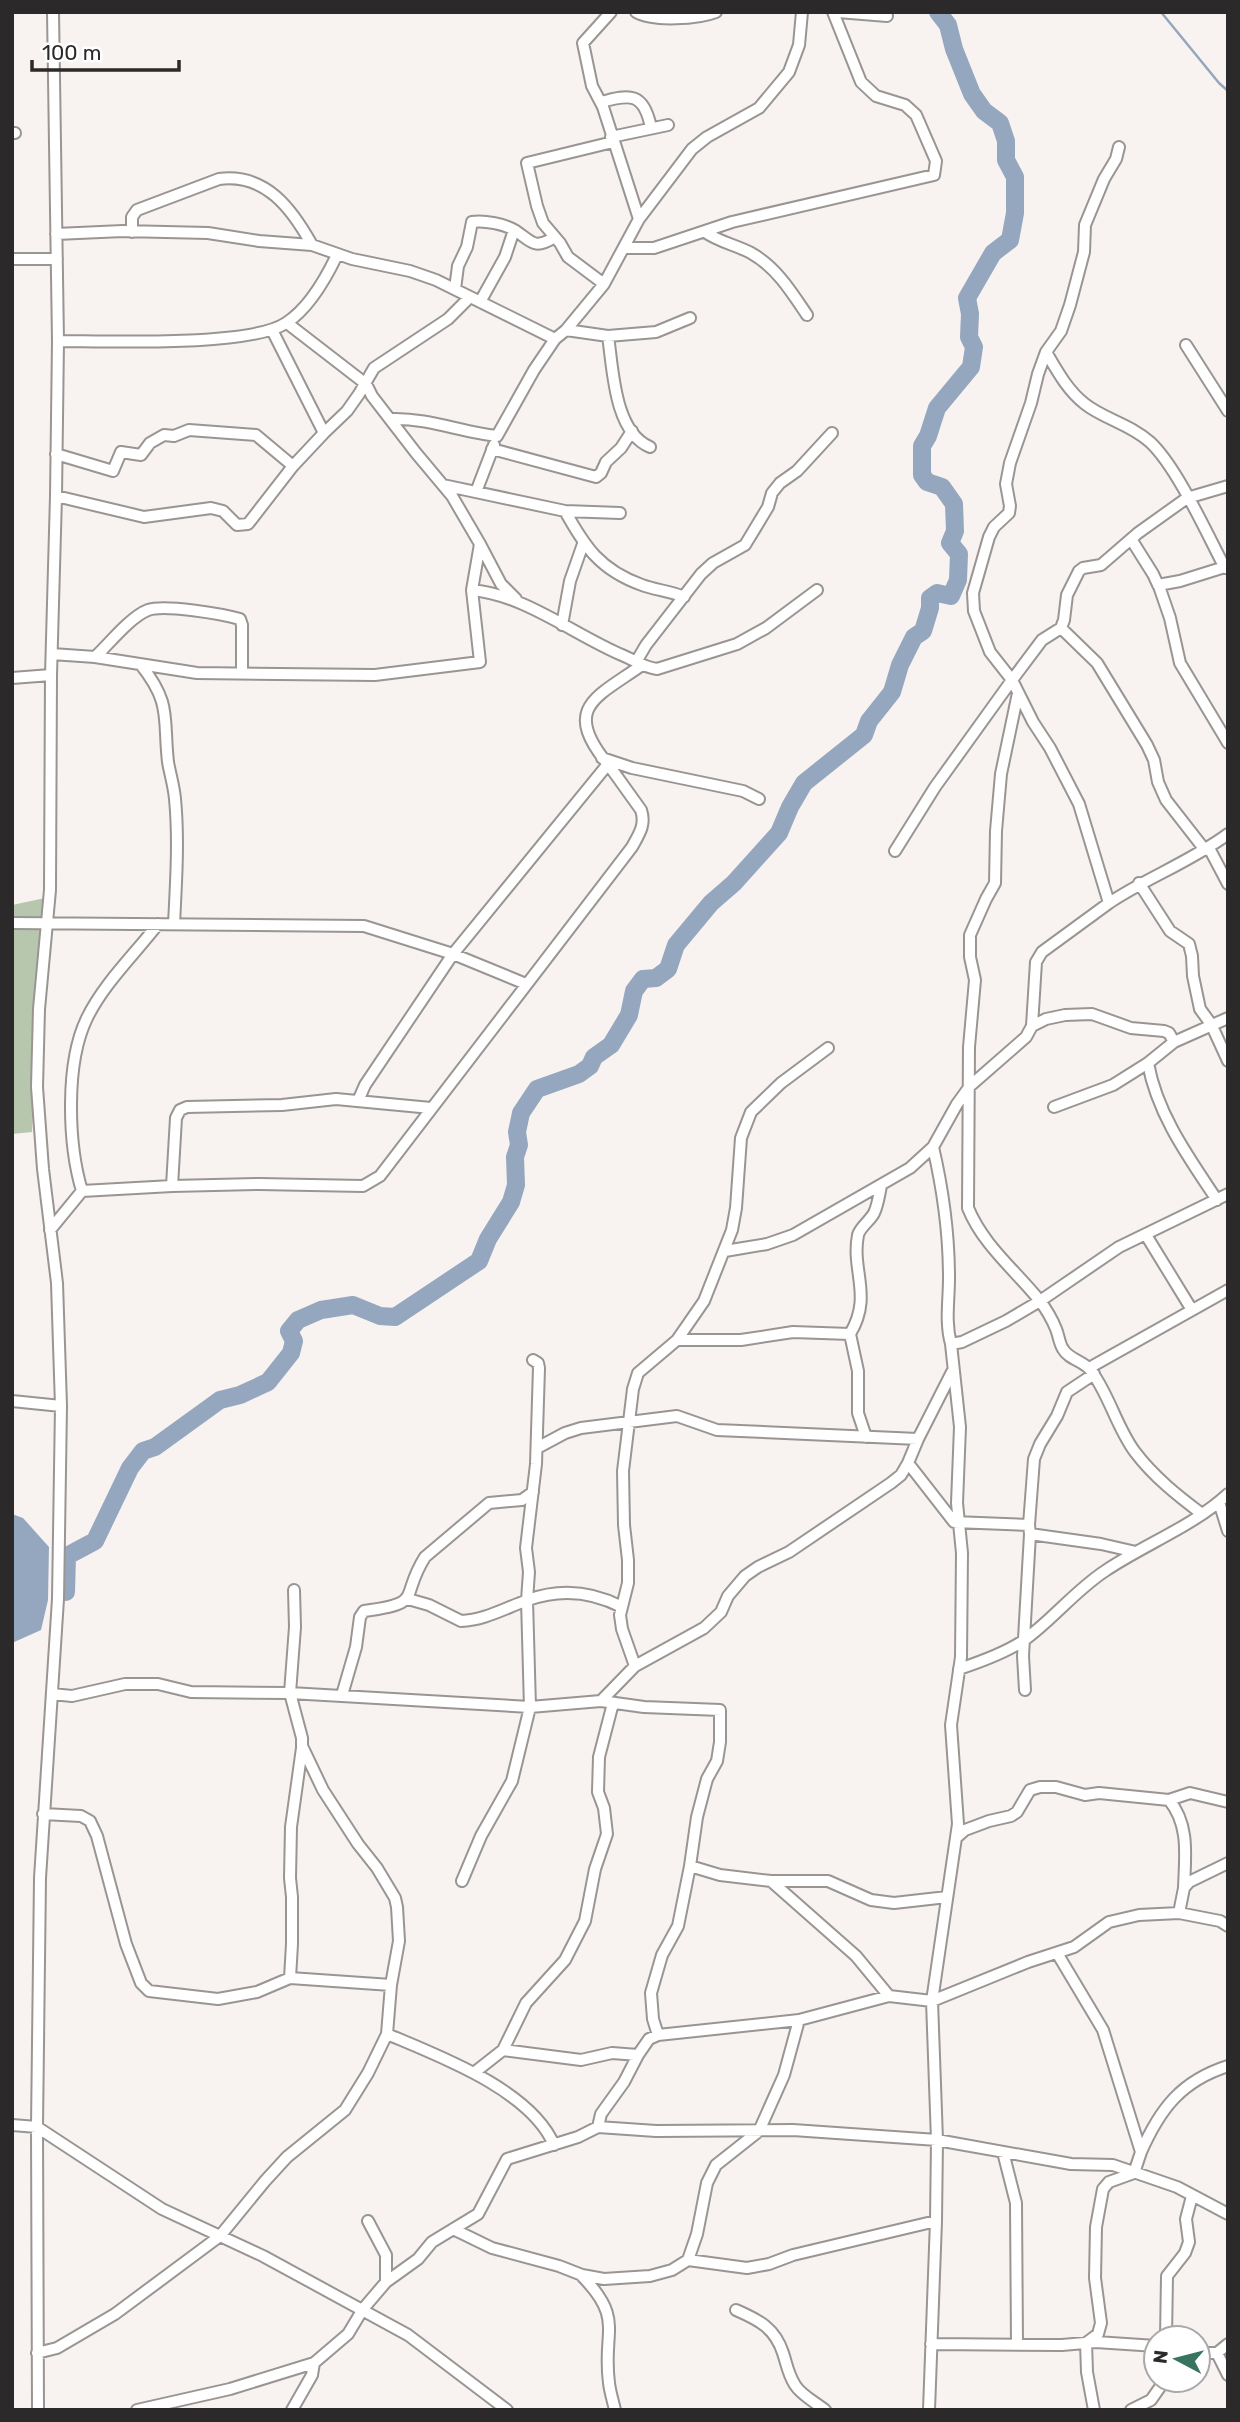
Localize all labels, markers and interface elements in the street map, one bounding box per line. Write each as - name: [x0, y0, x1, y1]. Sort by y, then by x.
- scale bar: [32, 28, 178, 72]
- text: 100 m: [42, 40, 101, 65]
- north arrow: [1142, 2324, 1212, 2394]
- text: N: [1148, 2349, 1173, 2365]

